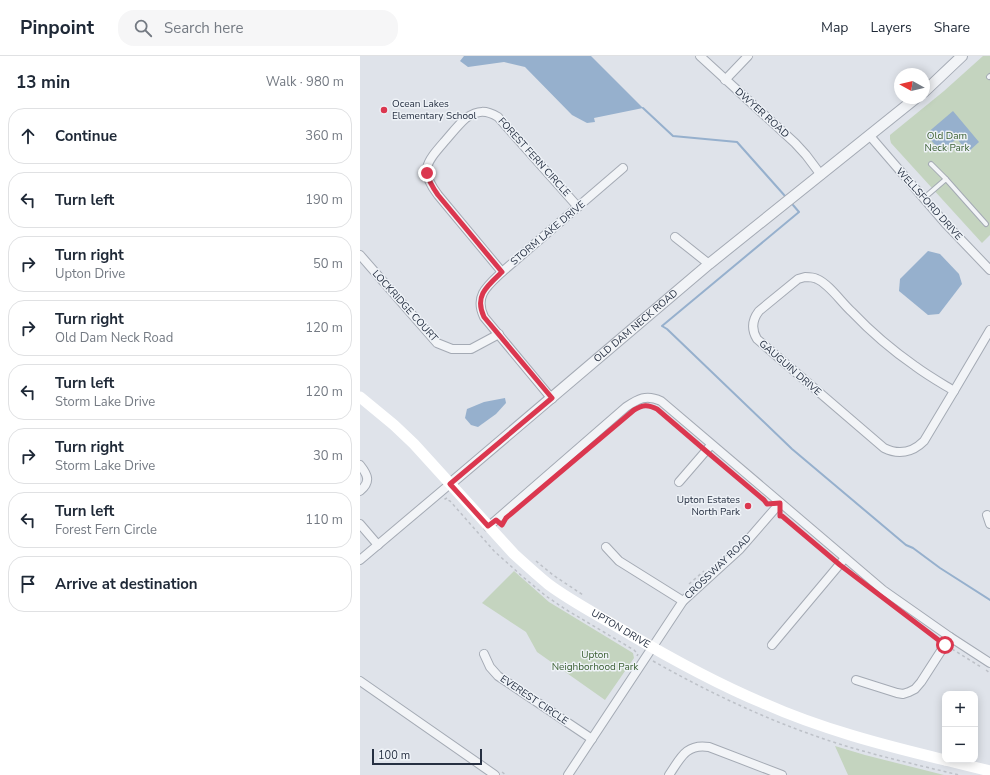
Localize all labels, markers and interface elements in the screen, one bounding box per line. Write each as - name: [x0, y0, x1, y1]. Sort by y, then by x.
- search box: [118, 10, 398, 46]
- text: Pinpoint: [20, 15, 94, 41]
- icon: search: [132, 17, 154, 39]
- text: Search here: [164, 18, 243, 38]
- text: Map: [821, 18, 848, 37]
- text: Layers: [870, 18, 912, 37]
- text: Share: [934, 18, 970, 37]
- north arrow: [894, 68, 930, 104]
- text: 13 min: [16, 71, 70, 94]
- text: Walk · 980 m: [266, 73, 344, 91]
- street label: DWYER ROAD: [732, 85, 792, 141]
- place label: Ocean Lakes Elementary School: [392, 97, 477, 123]
- marker: Ocean Lakes Elementary School: [379, 105, 389, 115]
- street label: FOREST FERN CIRCLE: [495, 114, 573, 200]
- icon: ahead: [17, 125, 39, 147]
- text: Continue: [55, 126, 117, 146]
- text: 360 m: [305, 127, 343, 145]
- park label: Old Dam Neck Park: [925, 129, 970, 155]
- route end: [418, 164, 436, 182]
- street label: WELLSFORD DRIVE: [893, 165, 965, 243]
- icon: left: [17, 189, 39, 211]
- text: Turn left: [55, 190, 114, 210]
- text: 190 m: [305, 191, 343, 209]
- street label: STORM LAKE DRIVE: [508, 197, 588, 268]
- text: Turn right: [55, 245, 124, 265]
- icon: right: [17, 253, 39, 275]
- text: 50 m: [313, 255, 343, 273]
- text: Upton Drive: [55, 265, 125, 283]
- street label: LOCKRIDGE COURT: [369, 267, 441, 345]
- street label: OLD DAM NECK ROAD: [591, 286, 681, 366]
- text: Turn right: [55, 309, 124, 329]
- icon: right: [17, 317, 39, 339]
- text: 120 m: [305, 319, 343, 337]
- text: Old Dam Neck Road: [55, 329, 173, 347]
- street label: GAUGUIN DRIVE: [756, 337, 824, 399]
- text: Turn left: [55, 373, 114, 393]
- icon: left: [17, 381, 39, 403]
- text: 120 m: [305, 383, 343, 401]
- text: Storm Lake Drive: [55, 393, 155, 411]
- text: Turn right: [55, 437, 124, 457]
- icon: right: [17, 445, 39, 467]
- text: 30 m: [313, 447, 343, 465]
- text: Storm Lake Drive: [55, 457, 155, 475]
- place label: Upton Estates North Park: [677, 493, 741, 519]
- text: Turn left: [55, 501, 114, 521]
- marker: Upton Estates North Park: [743, 501, 753, 511]
- icon: left: [17, 509, 39, 531]
- text: 110 m: [305, 511, 343, 529]
- text: Forest Fern Circle: [55, 521, 157, 539]
- street label: CROSSWAY ROAD: [682, 531, 754, 603]
- icon: arrive: [17, 573, 39, 595]
- text: Arrive at destination: [55, 574, 198, 594]
- street label: UPTON DRIVE: [589, 606, 653, 652]
- route start: [936, 636, 954, 654]
- park label: Upton Neighborhood Park: [552, 648, 639, 674]
- street label: EVEREST CIRCLE: [497, 672, 571, 728]
- map controls: [942, 691, 978, 763]
- button: +: [942, 691, 978, 727]
- button: −: [942, 727, 978, 763]
- scale bar: [372, 747, 482, 766]
- text: 100 m: [378, 748, 410, 763]

